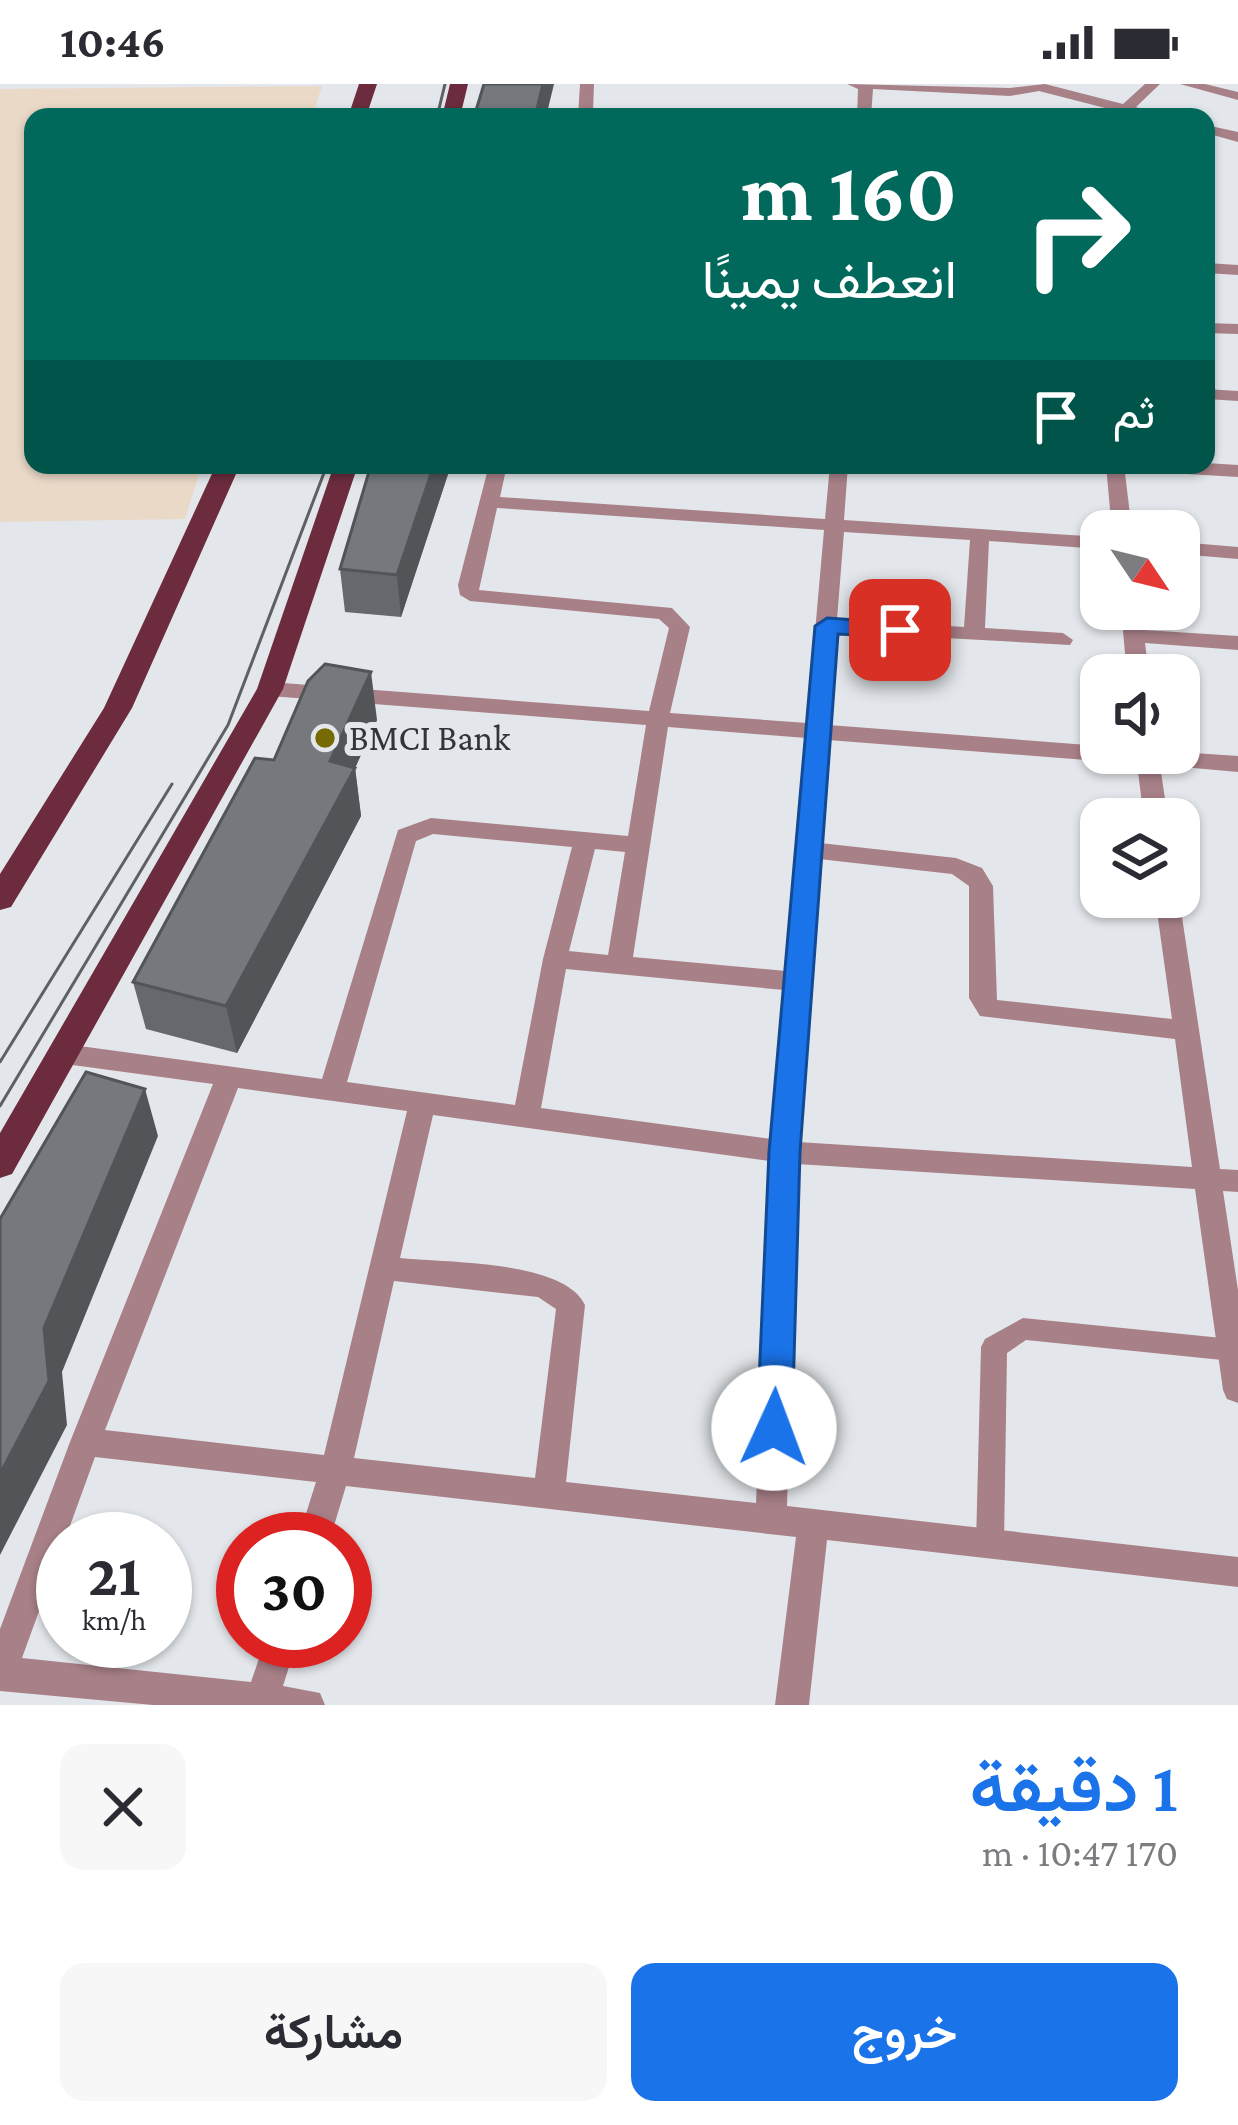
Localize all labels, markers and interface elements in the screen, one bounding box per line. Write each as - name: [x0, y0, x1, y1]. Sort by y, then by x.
- text: 10:46: [60, 17, 166, 67]
- text: 160 m: [741, 145, 957, 238]
- icon: right: [999, 156, 1155, 312]
- text: انعطف يمينًا: [702, 250, 957, 310]
- icon: arrive: [1023, 384, 1089, 450]
- text: ثم: [1113, 388, 1155, 438]
- north arrow: [1080, 510, 1200, 630]
- map controls: [1080, 510, 1200, 918]
- pin: [849, 579, 951, 681]
- icon: arrive: [867, 597, 933, 663]
- button: sound: [1080, 654, 1200, 774]
- place label: BMCI Bank: [349, 718, 511, 758]
- marker: BMCI Bank: [312, 725, 338, 751]
- button: layers: [1080, 798, 1200, 918]
- position arrow: [711, 1365, 837, 1491]
- speed limit sign: 30: [216, 1512, 372, 1668]
- text: 21: [87, 1541, 141, 1608]
- text: km/h: [82, 1603, 146, 1636]
- button: close: [60, 1744, 186, 1870]
- text: 1 دقيقة: [970, 1746, 1178, 1826]
- text: 170 m · 10:47: [982, 1831, 1178, 1874]
- button: مشاركة: [60, 1963, 607, 2101]
- button: خروج: [631, 1963, 1178, 2101]

